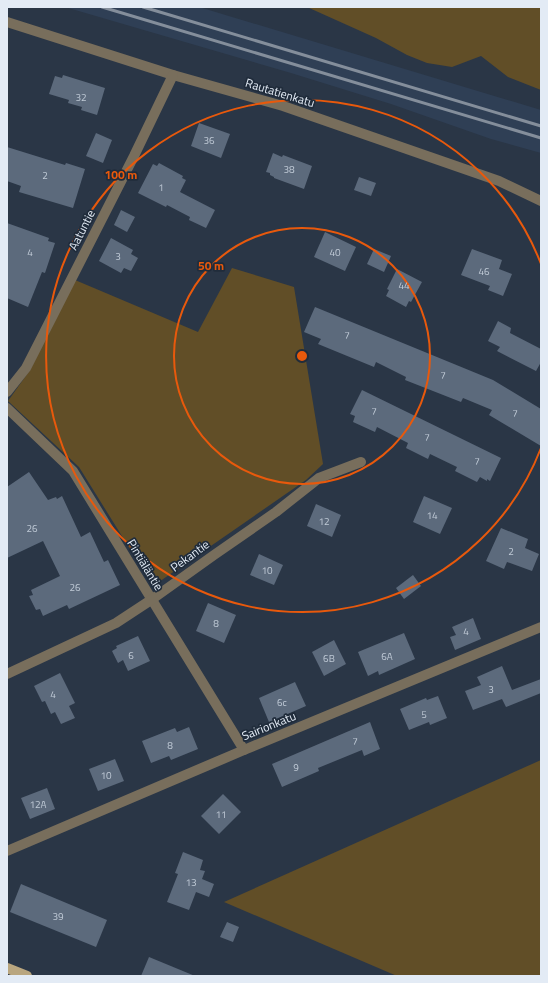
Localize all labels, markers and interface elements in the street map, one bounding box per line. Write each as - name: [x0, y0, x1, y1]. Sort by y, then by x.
- street label: Rautatienkatu: [243, 73, 317, 112]
- house number: 32: [75, 90, 87, 105]
- house number: 36: [203, 133, 215, 148]
- house number: 38: [283, 162, 295, 177]
- text: 100 m: [105, 165, 137, 184]
- house number: 2: [42, 168, 48, 183]
- house number: 1: [158, 180, 164, 195]
- street label: Aatuntie: [63, 206, 100, 253]
- house number: 4: [27, 245, 33, 260]
- house number: 40: [329, 245, 341, 260]
- house number: 3: [115, 249, 121, 264]
- text: 50 m: [198, 256, 224, 275]
- house number: 46: [478, 264, 490, 279]
- house number: 44: [398, 278, 410, 293]
- house number: 7: [344, 328, 350, 343]
- centre of rings: [295, 349, 309, 363]
- house number: 7: [440, 368, 446, 383]
- house number: 7: [371, 404, 377, 419]
- house number: 7: [512, 406, 518, 421]
- house number: 7: [424, 430, 430, 445]
- house number: 7: [474, 454, 480, 469]
- house number: 14: [426, 508, 438, 523]
- house number: 12: [318, 514, 330, 529]
- house number: 26: [26, 521, 38, 536]
- street label: Pintiäläntie: [123, 535, 168, 594]
- street label: Pekantie: [166, 535, 213, 576]
- house number: 2: [508, 544, 514, 559]
- house number: 10: [261, 563, 273, 578]
- house number: 26: [69, 580, 81, 595]
- house number: 8: [213, 616, 219, 631]
- house number: 4: [463, 624, 469, 639]
- house number: 6: [128, 648, 134, 663]
- house number: 6A: [381, 649, 393, 664]
- house number: 6B: [323, 651, 335, 666]
- house number: 3: [488, 682, 494, 697]
- house number: 4: [50, 687, 56, 702]
- house number: 6c: [277, 695, 287, 710]
- street label: Sairionkatu: [239, 706, 299, 745]
- house number: 5: [421, 707, 427, 722]
- house number: 7: [352, 734, 358, 749]
- house number: 8: [167, 738, 173, 753]
- house number: 9: [293, 760, 299, 775]
- house number: 10: [100, 768, 112, 783]
- house number: 12A: [29, 797, 47, 812]
- house number: 11: [215, 807, 227, 822]
- house number: 13: [185, 875, 197, 890]
- house number: 39: [52, 909, 64, 924]

